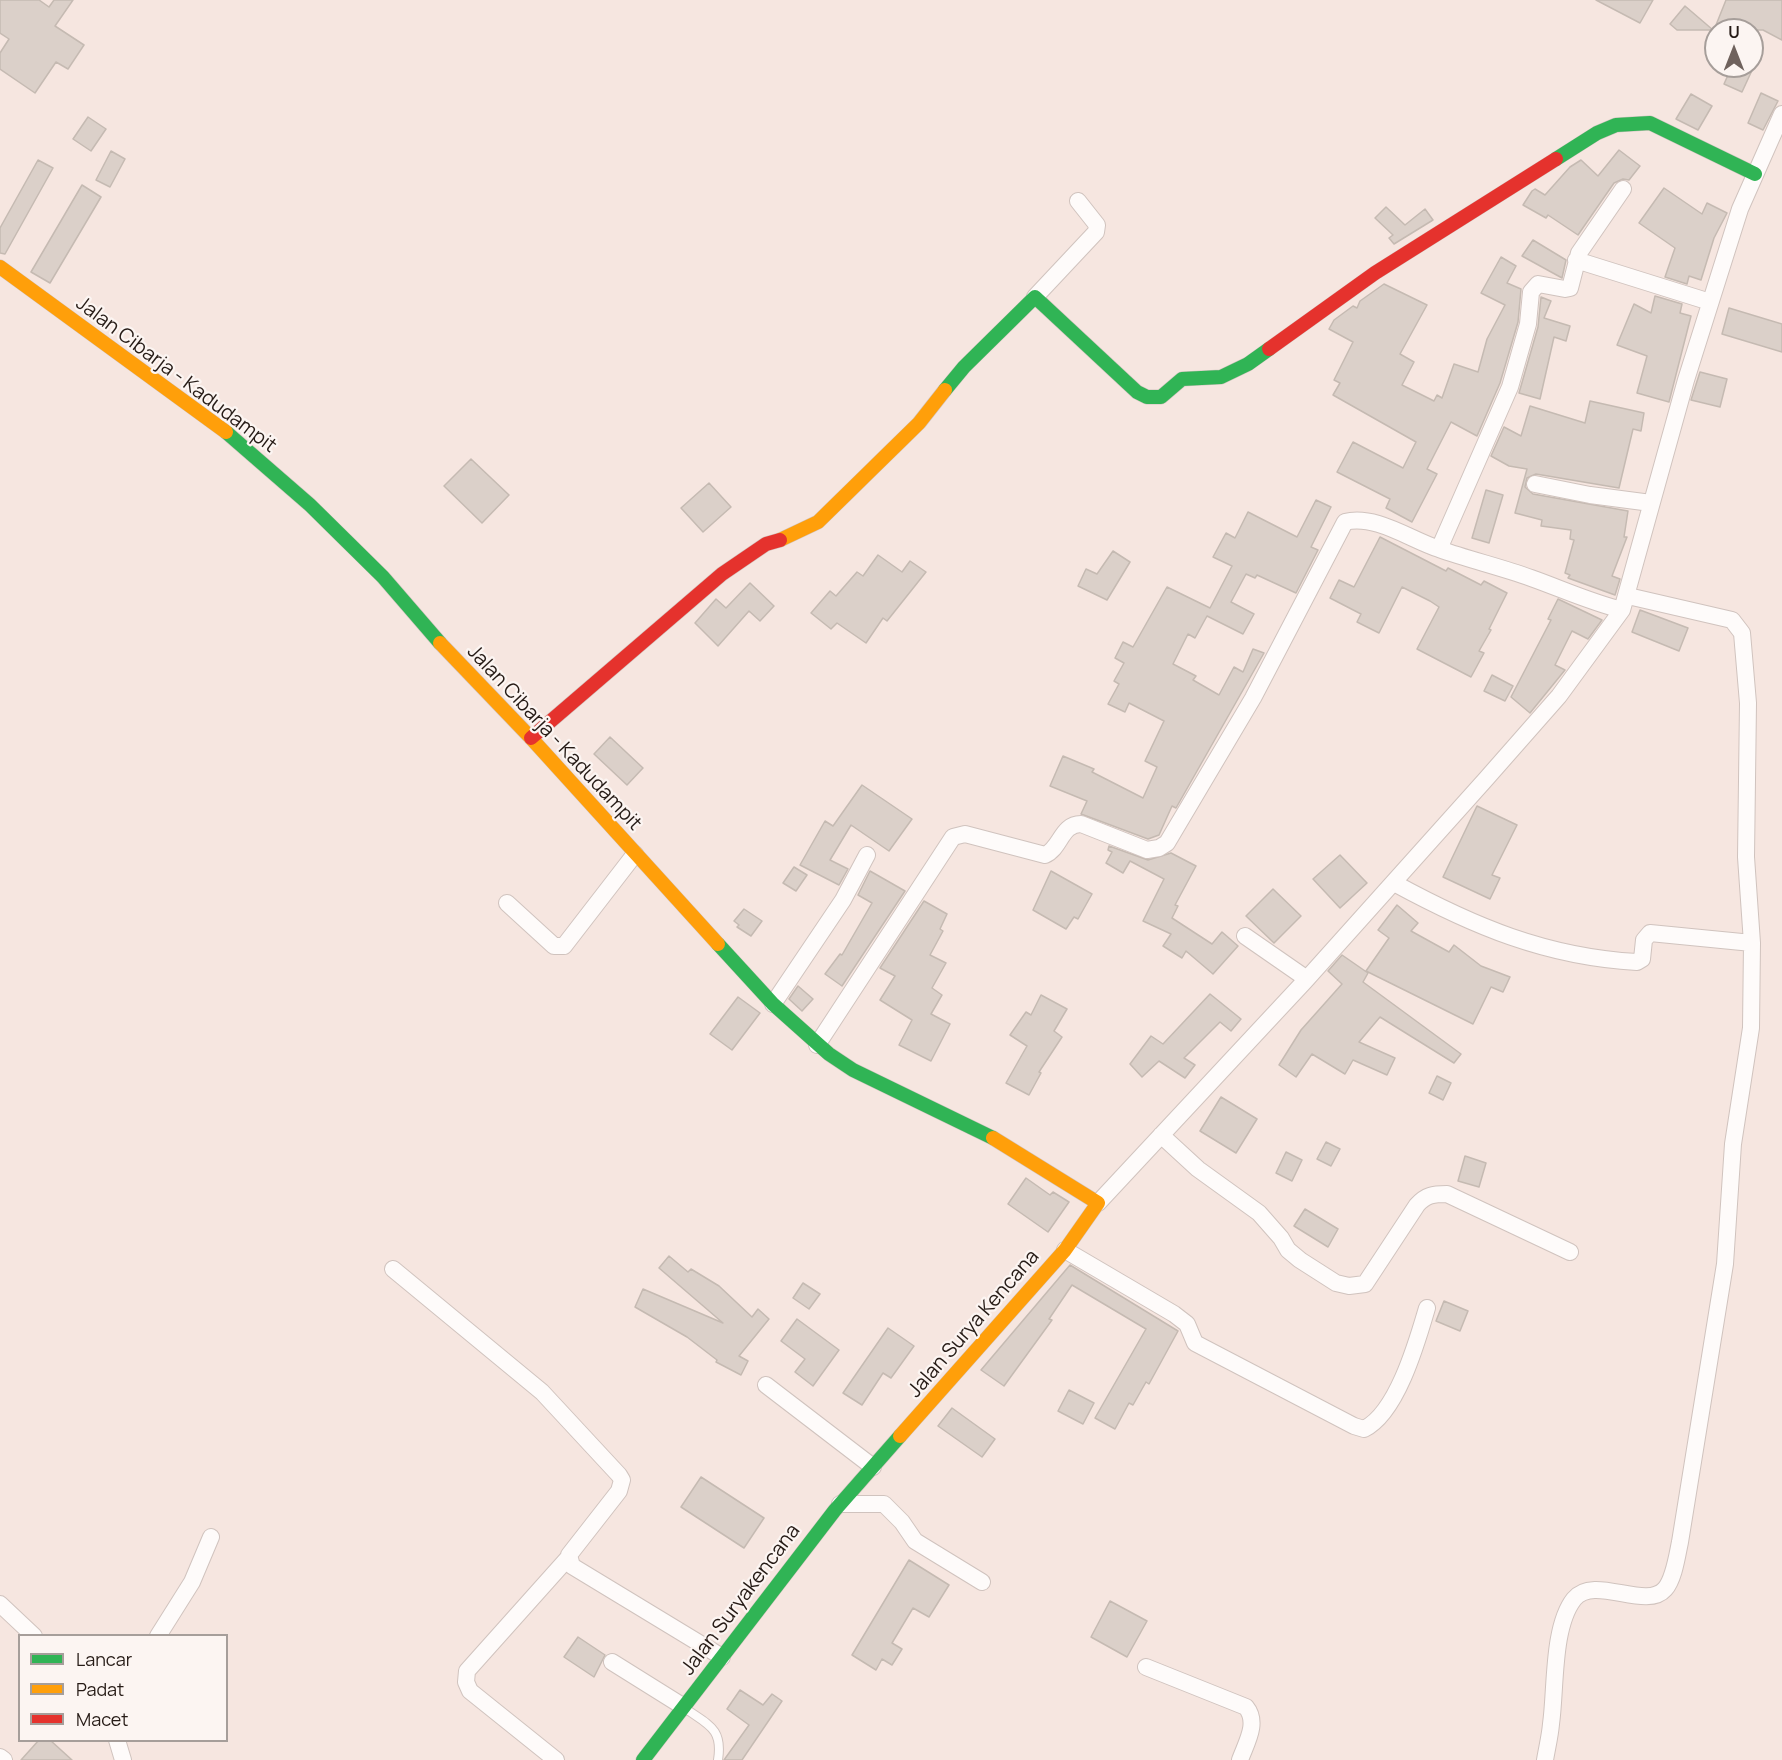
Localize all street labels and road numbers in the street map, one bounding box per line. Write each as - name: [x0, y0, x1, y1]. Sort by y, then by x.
- street label: Jalan Cibarja - Kadudampit: [71, 292, 281, 458]
- street label: Jalan Cibarja - Kadudampit: [462, 640, 646, 836]
- street label: Jalan Surya Kencana: [903, 1245, 1045, 1403]
- street label: Jalan Suryakencana: [676, 1520, 806, 1680]

